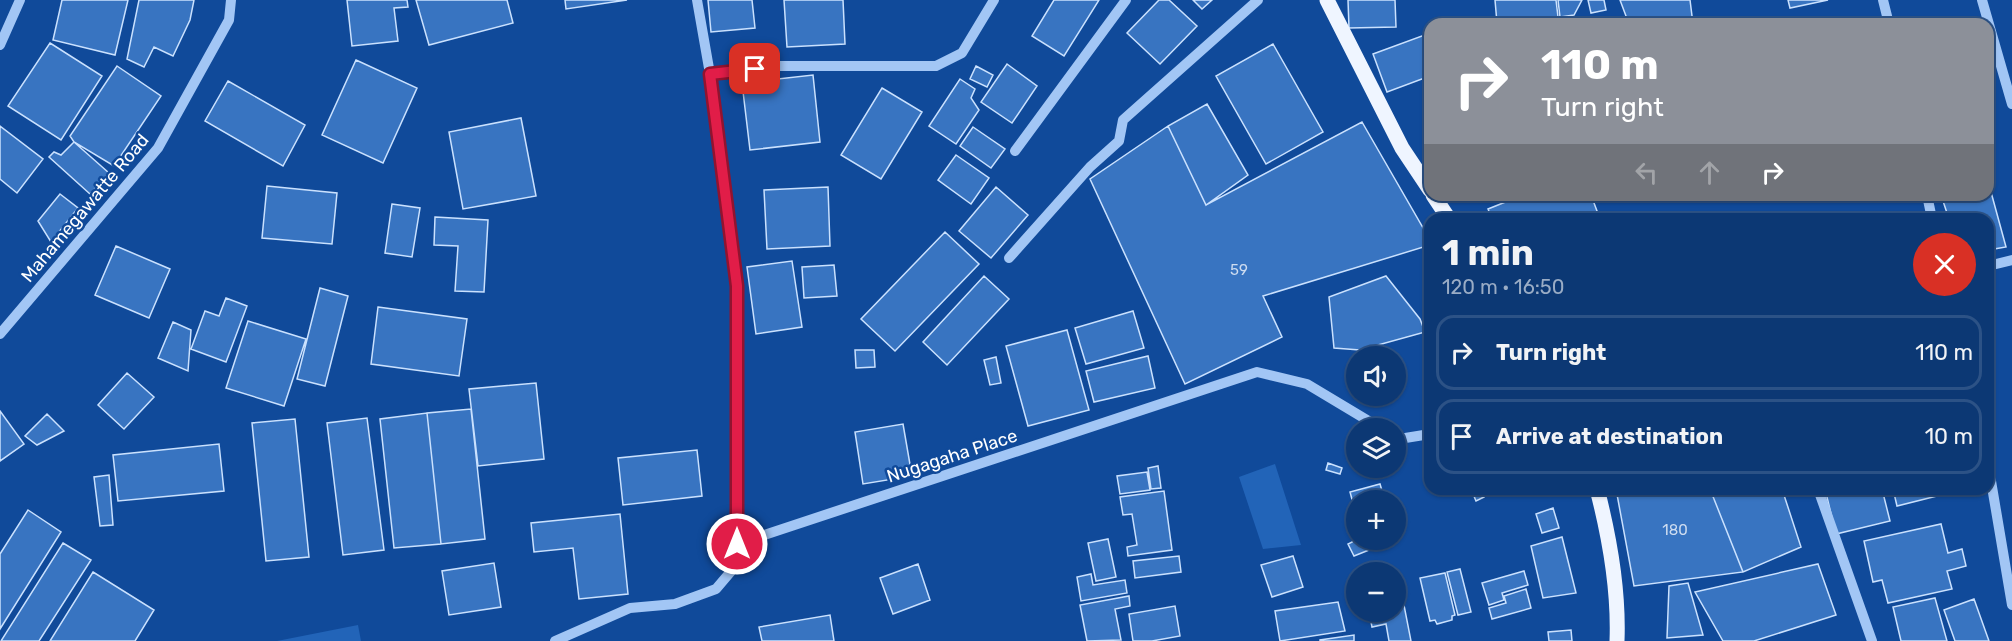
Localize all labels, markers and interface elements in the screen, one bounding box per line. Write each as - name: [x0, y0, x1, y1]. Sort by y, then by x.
- text: 110 m: [1541, 40, 1659, 90]
- icon: right: [1442, 42, 1520, 120]
- pin: [729, 43, 780, 94]
- icon: arrive: [738, 52, 771, 85]
- text: Turn right: [1541, 91, 1664, 123]
- street label: Mahamegawatte Road: [16, 129, 154, 287]
- icon: left: [1630, 156, 1663, 189]
- icon: ahead: [1693, 156, 1726, 189]
- icon: right: [1756, 156, 1789, 189]
- text: 1 min: [1442, 231, 1534, 274]
- button: close: [1913, 233, 1976, 296]
- house number: 59: [1230, 261, 1248, 279]
- text: 120 m · 16:50: [1442, 275, 1564, 299]
- icon: right: [1445, 336, 1478, 369]
- text: Turn right: [1496, 339, 1606, 366]
- text: 110 m: [1915, 339, 1973, 366]
- map controls: [1346, 346, 1406, 622]
- button: sound: [1346, 346, 1406, 406]
- button: layers: [1346, 418, 1406, 478]
- icon: arrive: [1445, 420, 1478, 453]
- text: Arrive at destination: [1496, 423, 1723, 450]
- text: 10 m: [1925, 423, 1973, 450]
- street label: Nugagaha Place: [884, 425, 1020, 487]
- button: +: [1346, 490, 1406, 550]
- position arrow: [705, 512, 769, 576]
- house number: 180: [1662, 521, 1688, 539]
- button: −: [1346, 562, 1406, 622]

